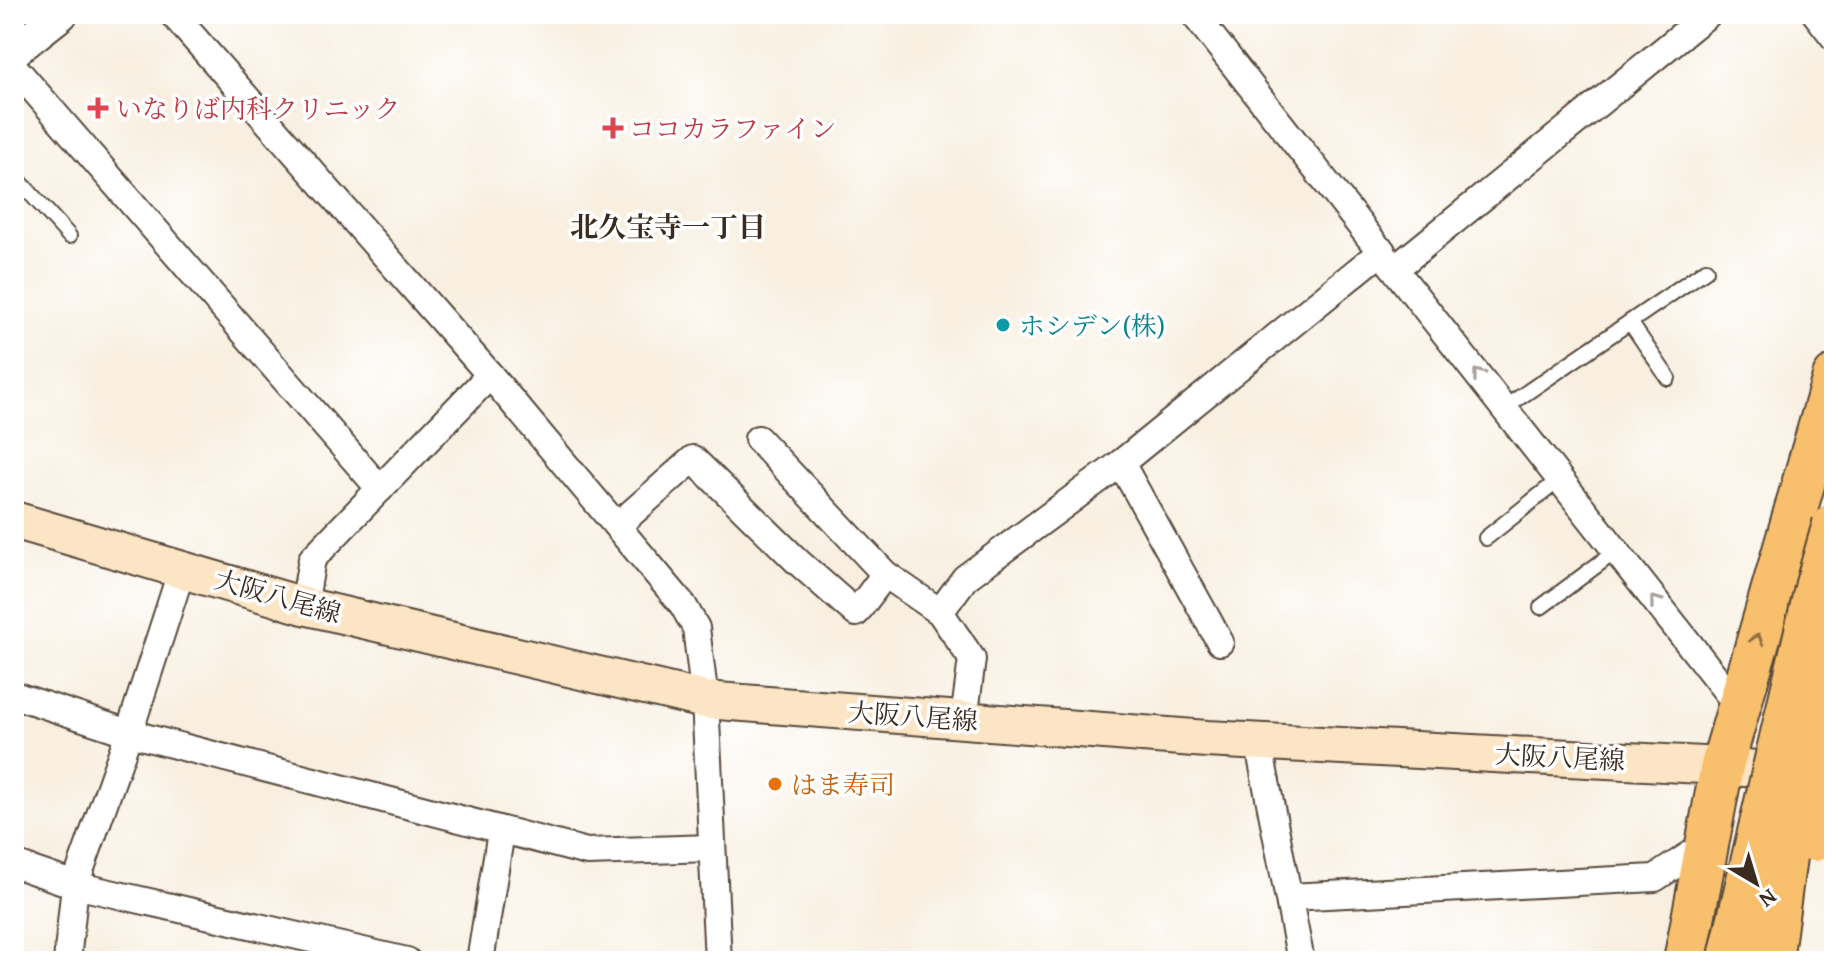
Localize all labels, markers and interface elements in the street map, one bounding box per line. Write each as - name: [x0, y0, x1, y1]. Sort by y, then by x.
- place label: いなりば内科クリニック: [116, 89, 400, 128]
- marker: いなりば内科クリニック: [87, 97, 109, 119]
- place label: ココカラファイン: [629, 109, 836, 148]
- marker: ココカラファイン: [604, 119, 622, 137]
- district label: 北久宝寺一丁目: [570, 206, 766, 247]
- place label: ホシデン(株): [1019, 306, 1165, 345]
- marker: ホシデン(株): [994, 316, 1012, 334]
- one-way arrow: [1473, 368, 1487, 383]
- street label: 大阪八尾線: [210, 559, 346, 633]
- one-way arrow: [1651, 595, 1665, 610]
- one-way arrow: [1748, 633, 1765, 647]
- street label: 大阪八尾線: [847, 692, 979, 740]
- street label: 大阪八尾線: [1494, 734, 1626, 780]
- place label: はま寿司: [791, 765, 895, 804]
- marker: はま寿司: [766, 775, 784, 793]
- north arrow: [1716, 843, 1796, 923]
- text: N: [1752, 882, 1784, 916]

